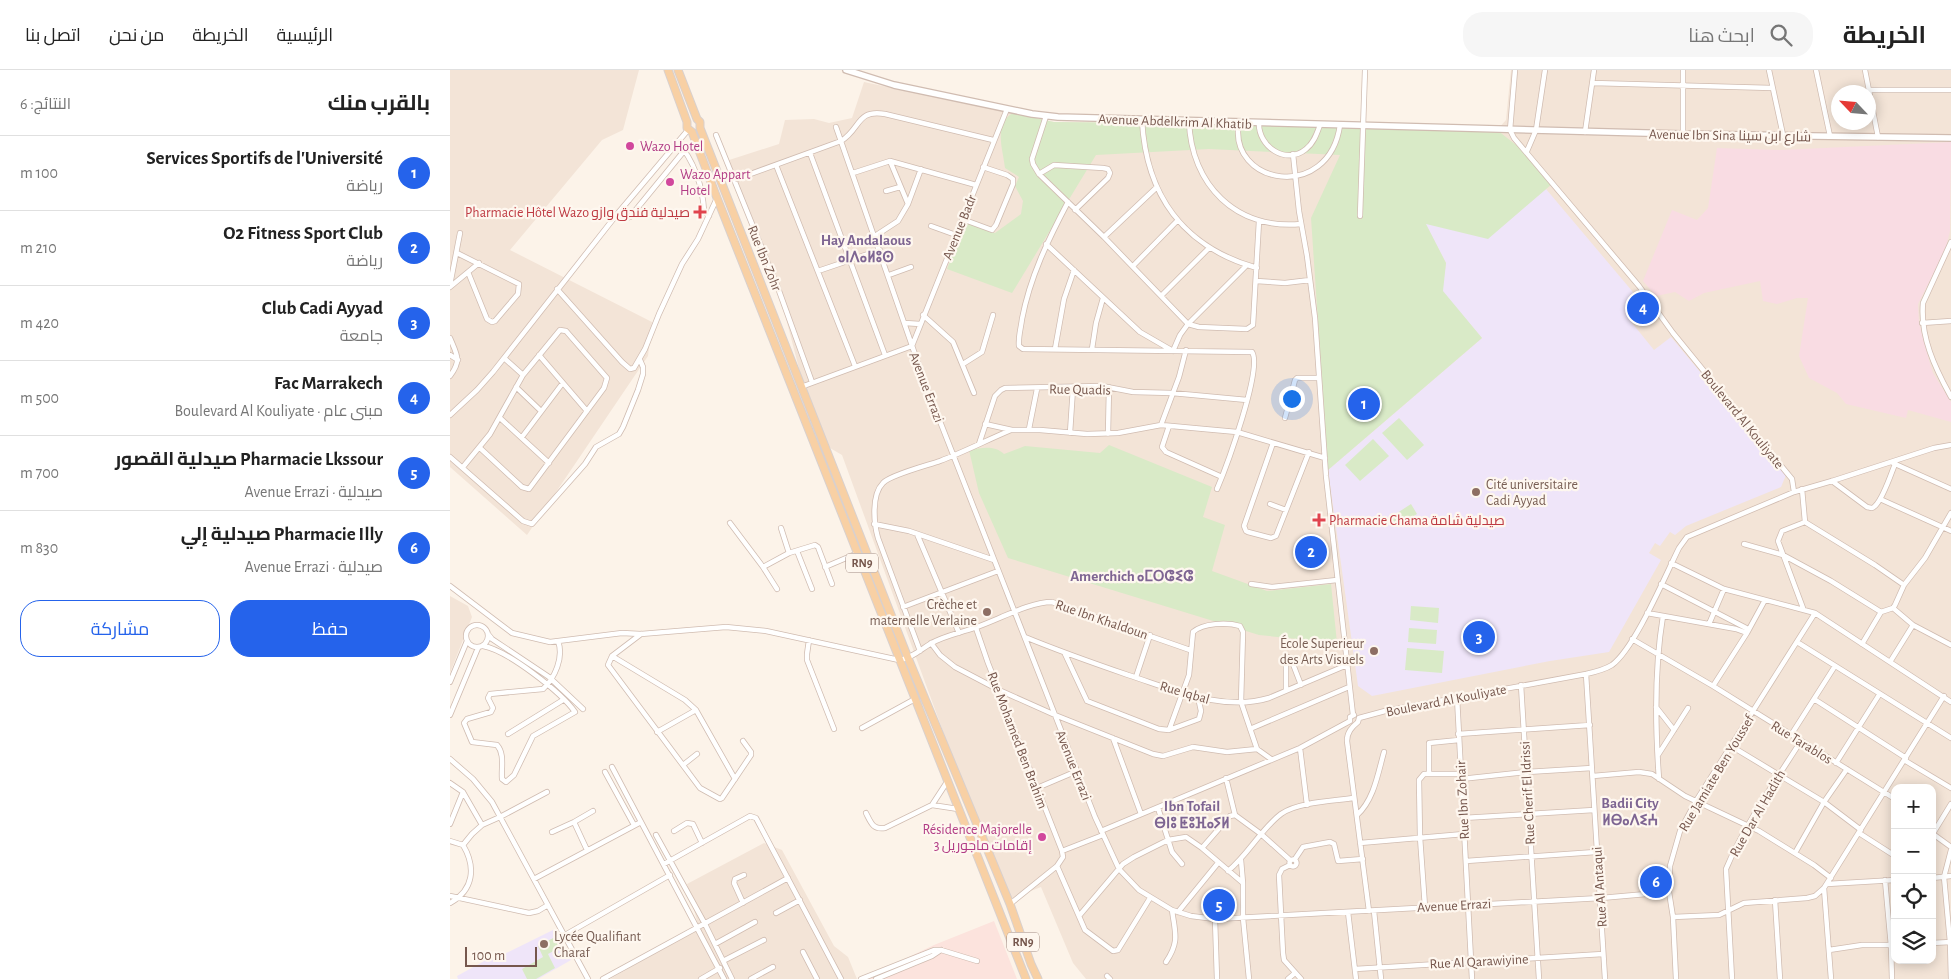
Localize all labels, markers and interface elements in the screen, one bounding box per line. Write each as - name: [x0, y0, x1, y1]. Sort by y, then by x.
- search box: [1463, 12, 1813, 57]
- icon: search: [1767, 21, 1795, 49]
- text: الخريطة: [1843, 24, 1926, 48]
- text: اتصل بنا: [25, 27, 81, 45]
- text: من نحن: [109, 27, 164, 45]
- text: الخريطة: [192, 27, 249, 45]
- text: الرئيسية: [277, 27, 333, 45]
- text: ابحث هنا: [1688, 27, 1755, 46]
- north arrow: [1831, 85, 1876, 130]
- text: بالقرب منك: [328, 93, 430, 114]
- text: النتائج: 6: [20, 96, 71, 112]
- street label: Avenue Abdelkrim Al Khatib: [1098, 112, 1252, 132]
- street label: Avenue Ibn Sina شارع ابن سينا: [1649, 128, 1811, 145]
- marker: Wazo Hotel: [624, 140, 636, 152]
- place label: Wazo Hotel: [640, 140, 703, 154]
- text: Services Sportifs de l'Université: [146, 149, 383, 168]
- text: 100 m: [20, 165, 58, 181]
- text: 1: [411, 165, 417, 181]
- place label: Wazo Appart Hotel: [680, 168, 751, 198]
- marker: Wazo Appart Hotel: [664, 176, 676, 188]
- text: رياضة: [346, 178, 383, 194]
- street label: Avenue Badr: [941, 192, 979, 262]
- place label: Pharmacie Hôtel Wazo صيدلية فندق وازو: [465, 206, 690, 221]
- marker: Pharmacie Hôtel Wazo صيدلية فندق وازو: [694, 206, 706, 218]
- text: O2 Fitness Sport Club: [223, 224, 383, 243]
- street label: Rue Ibn Zohr: [745, 224, 784, 294]
- district label: Hay Andalaous ⴰⵏⴷⴰⵍⵓⵙ: [821, 233, 911, 265]
- text: 210 m: [20, 240, 57, 256]
- text: 2: [410, 240, 418, 256]
- text: رياضة: [346, 253, 383, 269]
- pin: 4: [1627, 289, 1659, 327]
- text: Club Cadi Ayyad: [262, 299, 383, 318]
- text: 420 m: [20, 315, 59, 331]
- text: 3: [411, 315, 417, 331]
- text: جامعة: [340, 328, 383, 344]
- street label: Avenue Errazi: [906, 350, 946, 425]
- street label: Boulevard Al Kouliyate: [1698, 368, 1786, 472]
- text: Fac Marrakech: [274, 374, 383, 393]
- street label: Rue Quadis: [1049, 382, 1111, 398]
- pin: 1: [1348, 385, 1380, 423]
- your location: [1279, 386, 1305, 412]
- text: 500 m: [20, 390, 59, 406]
- text: 4: [410, 390, 418, 406]
- text: مبنى عام · Boulevard Al Kouliyate: [175, 403, 383, 419]
- text: Pharmacie Lkssour صيدلية القصور: [115, 450, 383, 469]
- text: 700 m: [20, 465, 59, 481]
- text: 5: [411, 465, 417, 481]
- place label: Cité universitaire Cadi Ayyad: [1486, 478, 1578, 508]
- text: صيدلية · Avenue Errazi: [244, 484, 383, 500]
- marker: Cité universitaire Cadi Ayyad: [1470, 486, 1482, 498]
- marker: Pharmacie Chama صيدلية شامة: [1313, 514, 1325, 526]
- place label: Pharmacie Chama صيدلية شامة: [1329, 514, 1505, 528]
- text: Pharmacie Illy صيدلية إلي: [181, 525, 383, 544]
- pin: 2: [1295, 533, 1327, 571]
- text: 830 m: [20, 540, 58, 556]
- text: 6: [410, 540, 418, 556]
- road number: RN9: [846, 553, 878, 572]
- text: صيدلية · Avenue Errazi: [244, 559, 383, 575]
- district label: Amerchich ⴰⵎⵔⵛⵉⵛ: [1070, 569, 1194, 584]
- place label: Crèche et maternelle Verlaine: [869, 598, 978, 628]
- street label: Rue Ibn Khaldoun: [1054, 598, 1150, 642]
- button: مشاركة: [20, 600, 220, 657]
- button: حفظ: [230, 600, 430, 657]
- marker: Crèche et maternelle Verlaine: [981, 606, 993, 618]
- pin: 3: [1463, 618, 1495, 656]
- place label: École Superieur des Arts Visuels: [1280, 634, 1364, 667]
- marker: École Superieur des Arts Visuels: [1368, 645, 1380, 657]
- street label: Rue Mohamed Ben Brahim: [984, 670, 1050, 811]
- street label: Rue Iqbal: [1158, 679, 1211, 707]
- street label: Boulevard Al Kouliyate: [1385, 682, 1508, 720]
- street label: Rue Jamiate Ben Youssef: [1677, 712, 1757, 834]
- street label: Rue Tarablos: [1768, 719, 1835, 767]
- street label: Avenue Errazi: [1053, 728, 1093, 802]
- street label: Rue Cherif El Idrissi: [1518, 741, 1538, 845]
- street label: Rue Ibn Zohair: [1454, 760, 1472, 840]
- street label: Rue Dar Al Hadith: [1727, 768, 1788, 859]
- map controls: [1891, 784, 1936, 964]
- button: +: [1891, 784, 1936, 829]
- district label: Badii City ⵍⴱⴰⴷⵉⵄ: [1601, 796, 1659, 828]
- district label: Ibn Tofail ⴱⵏⵓ ⵟⵓⴼⴰⵢⵍ: [1154, 799, 1230, 831]
- place label: Résidence Majorelle إقامات ماجوريل 3: [922, 823, 1032, 854]
- button: −: [1891, 829, 1936, 874]
- marker: Résidence Majorelle إقامات ماجوريل 3: [1036, 831, 1048, 843]
- street label: Rue Al Antaqui: [1590, 846, 1610, 928]
- pin: 6: [1640, 863, 1672, 901]
- button: locate: [1891, 874, 1936, 919]
- pin: 5: [1203, 886, 1235, 924]
- street label: Avenue Errazi: [1417, 897, 1492, 915]
- button: layers: [1891, 919, 1936, 964]
- place label: Lycée Qualifiant Charaf: [554, 930, 642, 960]
- road number: RN9: [1007, 932, 1039, 952]
- marker: Lycée Qualifiant Charaf: [538, 938, 550, 950]
- scale bar: [465, 944, 538, 967]
- text: 100 m: [472, 949, 505, 963]
- street label: Rue Al Qarawiyine: [1429, 952, 1529, 972]

